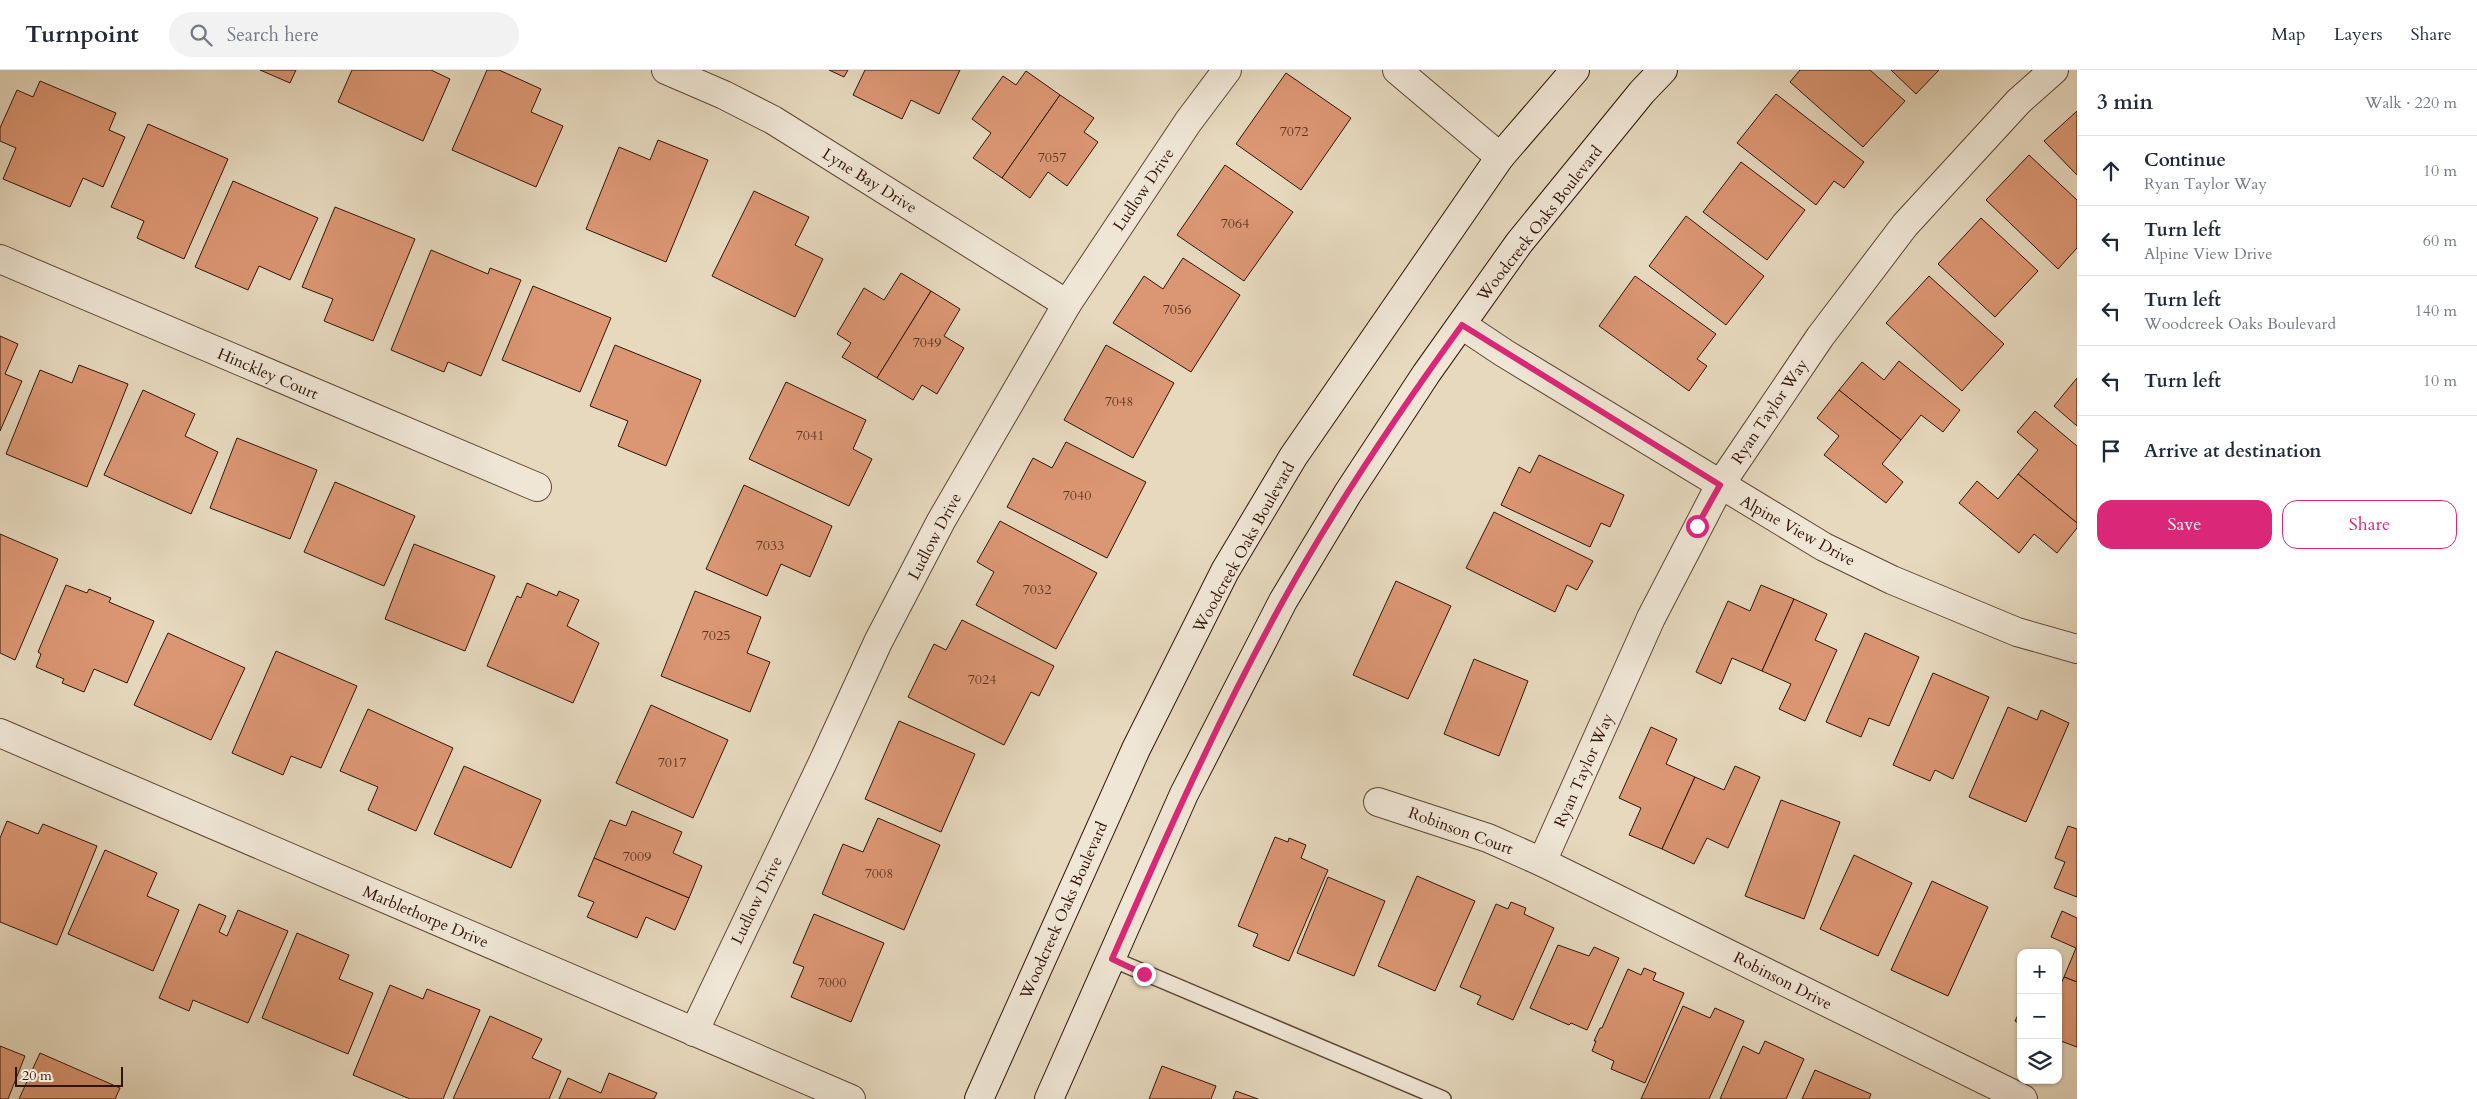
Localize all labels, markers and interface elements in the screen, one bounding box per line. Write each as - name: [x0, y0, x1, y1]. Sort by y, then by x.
- search box: [169, 12, 519, 57]
- text: Turnpoint: [25, 18, 139, 51]
- icon: search: [187, 21, 215, 49]
- text: Search here: [227, 22, 319, 48]
- text: Map: [2271, 22, 2306, 47]
- text: Layers: [2334, 22, 2383, 47]
- text: Share: [2411, 22, 2452, 47]
- text: 3 min: [2097, 88, 2153, 117]
- text: Walk · 220 m: [2365, 92, 2457, 114]
- house number: 7072: [1280, 122, 1308, 141]
- street label: Woodcreek Oaks Boulevard: [1471, 141, 1608, 307]
- street label: Lyne Bay Drive: [818, 143, 921, 219]
- street label: Ludlow Drive: [1108, 144, 1180, 235]
- text: Continue: [2144, 147, 2226, 173]
- house number: 7057: [1038, 148, 1066, 167]
- icon: ahead: [2097, 157, 2125, 185]
- text: 10 m: [2423, 160, 2457, 182]
- text: Ryan Taylor Way: [2144, 173, 2267, 195]
- house number: 7064: [1221, 214, 1249, 233]
- text: Turn left: [2144, 217, 2221, 243]
- icon: left: [2097, 227, 2125, 255]
- text: 60 m: [2423, 230, 2457, 252]
- text: Alpine View Drive: [2144, 243, 2272, 265]
- text: Turn left: [2144, 287, 2221, 313]
- icon: left: [2097, 297, 2125, 325]
- house number: 7056: [1163, 300, 1191, 319]
- text: 140 m: [2415, 300, 2457, 322]
- text: Woodcreek Oaks Boulevard: [2144, 313, 2336, 335]
- house number: 7049: [913, 333, 941, 352]
- street label: Hinckley Court: [214, 343, 321, 405]
- street label: Ryan Taylor Way: [1726, 354, 1814, 469]
- icon: left: [2097, 367, 2125, 395]
- text: Turn left: [2144, 368, 2221, 394]
- text: 10 m: [2423, 370, 2457, 392]
- house number: 7048: [1105, 392, 1133, 411]
- house number: 7041: [796, 426, 824, 445]
- icon: arrive: [2097, 437, 2125, 465]
- text: Arrive at destination: [2144, 438, 2321, 464]
- street label: Woodcreek Oaks Boulevard: [1187, 458, 1300, 638]
- house number: 7040: [1063, 486, 1091, 505]
- street label: Ludlow Drive: [903, 489, 967, 584]
- street label: Alpine View Drive: [1736, 490, 1859, 572]
- button: Save: [2097, 500, 2272, 549]
- button: Share: [2282, 500, 2457, 549]
- route start: [1686, 515, 1709, 538]
- house number: 7033: [756, 536, 784, 555]
- house number: 7032: [1023, 580, 1051, 599]
- house number: 7025: [702, 626, 730, 645]
- house number: 7024: [968, 670, 996, 689]
- street label: Ryan Taylor Way: [1549, 709, 1619, 831]
- house number: 7017: [658, 753, 686, 772]
- street label: Robinson Court: [1405, 802, 1516, 860]
- street label: Woodcreek Oaks Boulevard: [1014, 818, 1113, 1003]
- house number: 7009: [623, 847, 651, 866]
- street label: Ludlow Drive: [726, 853, 788, 948]
- house number: 7008: [865, 864, 893, 883]
- street label: Marblethorpe Drive: [359, 880, 492, 953]
- street label: Robinson Drive: [1729, 947, 1836, 1015]
- map controls: [2017, 949, 2062, 1084]
- button: +: [2017, 949, 2062, 994]
- route end: [1133, 963, 1156, 986]
- house number: 7000: [818, 973, 846, 992]
- button: −: [2017, 994, 2062, 1039]
- button: layers: [2017, 1039, 2062, 1084]
- scale bar: [15, 1064, 122, 1087]
- text: 20 m: [22, 1066, 52, 1085]

